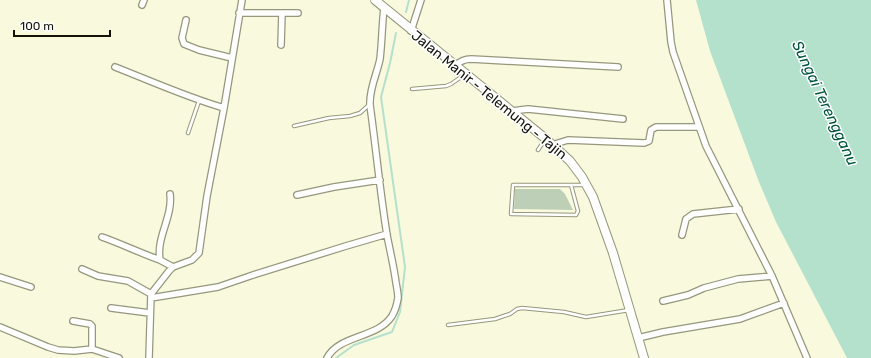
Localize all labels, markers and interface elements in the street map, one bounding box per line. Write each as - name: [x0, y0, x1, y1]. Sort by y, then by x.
- scale bar: [14, 12, 110, 38]
- text: 100 m: [20, 19, 54, 33]
- street label: Jalan Manir - Telemung - Tajin: [408, 27, 570, 163]
- water label: Sungai Terengganu: [788, 38, 862, 168]

